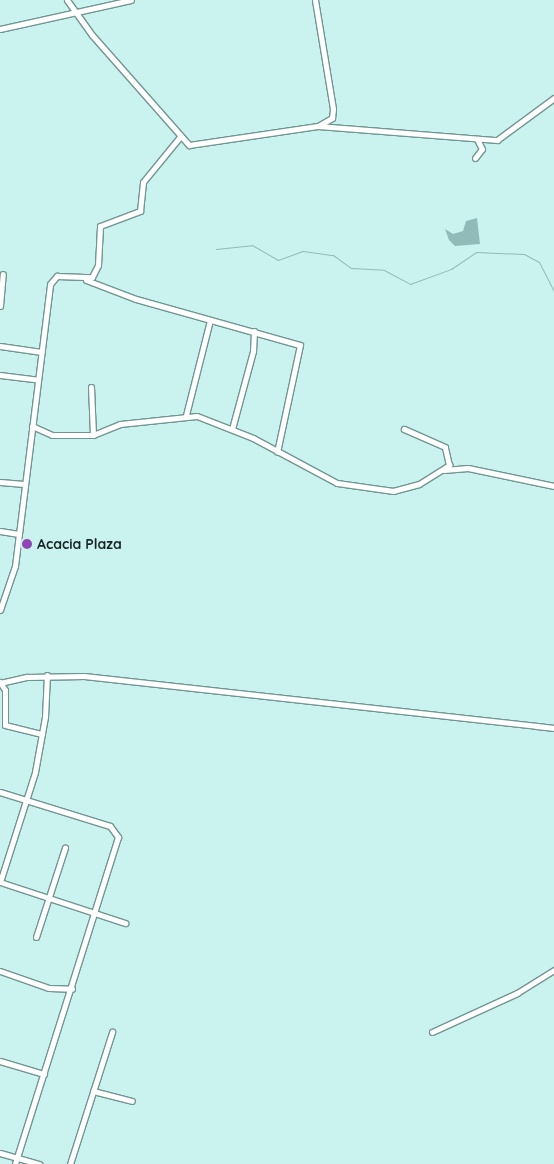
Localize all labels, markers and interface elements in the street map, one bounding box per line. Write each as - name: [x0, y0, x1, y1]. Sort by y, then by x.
- place label: Acacia Plaza: [37, 536, 122, 552]
- marker: Acacia Plaza: [21, 538, 33, 550]

